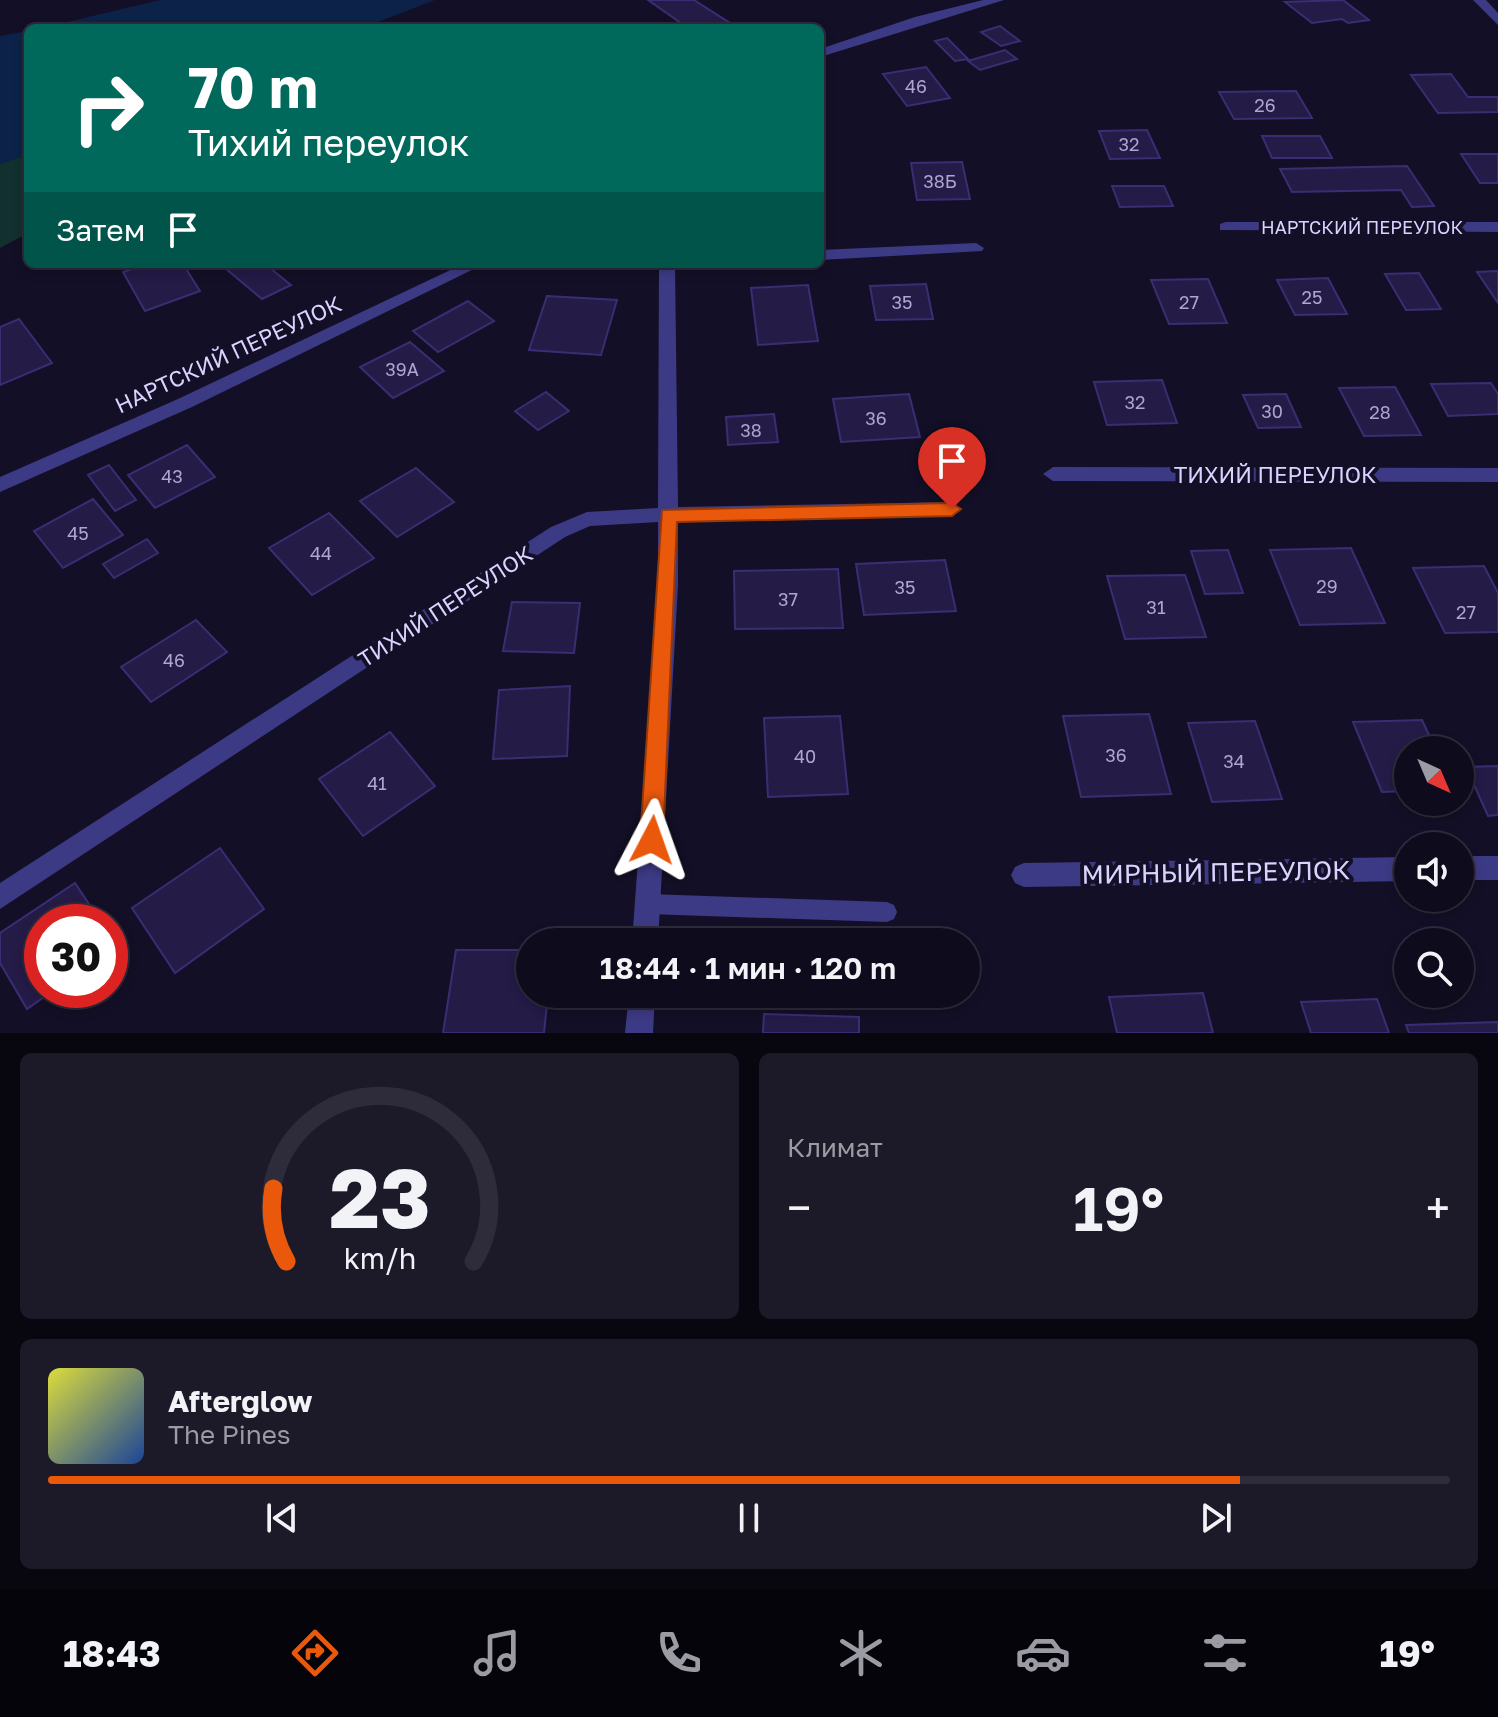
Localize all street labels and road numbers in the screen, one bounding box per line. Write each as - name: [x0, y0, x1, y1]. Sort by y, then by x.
- street label: НАРТСКИЙ ПЕРЕУЛОК: [1261, 216, 1463, 238]
- street label: НАРТСКИЙ ПЕРЕУЛОК: [110, 290, 346, 418]
- street label: ТИХИЙ ПЕРЕУЛОК: [1174, 461, 1376, 488]
- street label: ТИХИЙ ПЕРЕУЛОК: [353, 539, 537, 673]
- street label: МИРНЫЙ ПЕРЕУЛОК: [1081, 854, 1351, 890]

